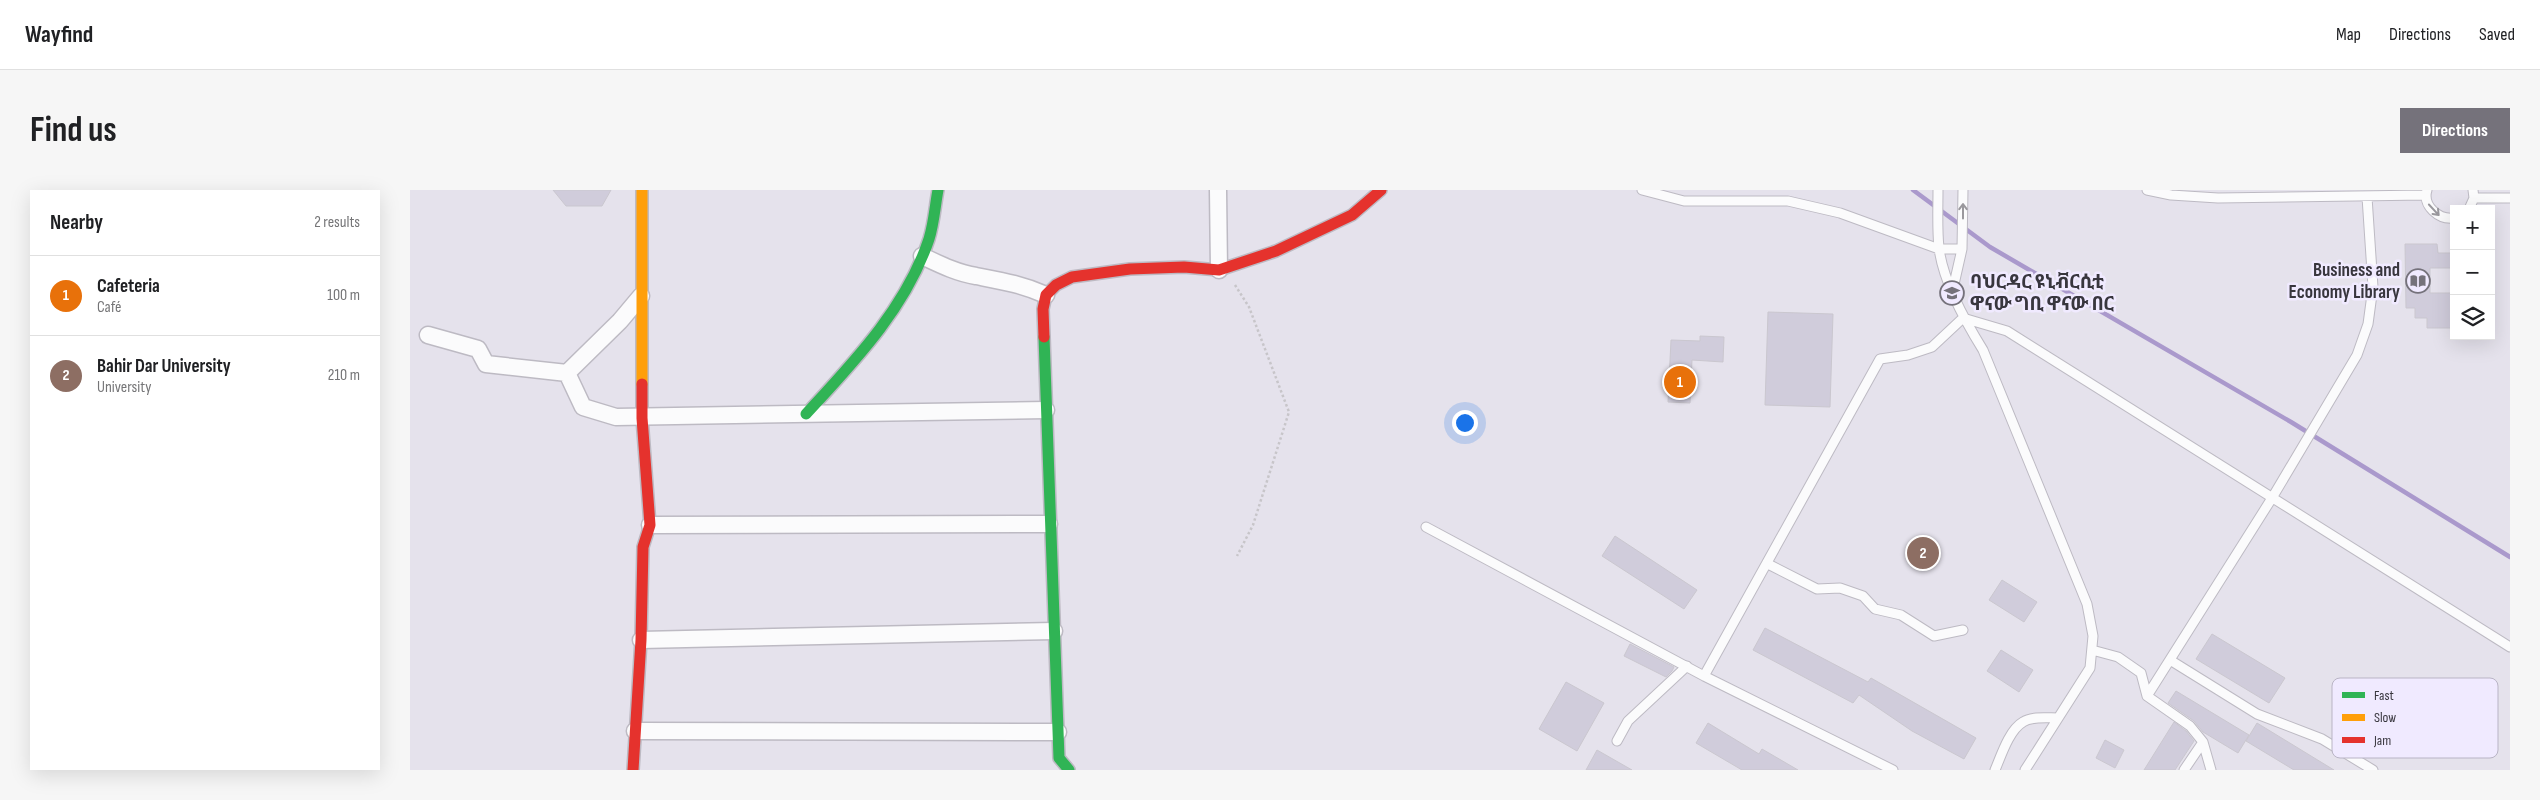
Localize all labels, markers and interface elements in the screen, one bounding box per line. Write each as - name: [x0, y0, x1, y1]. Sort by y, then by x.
- text: Wayfind: [25, 20, 93, 49]
- text: Map: [2336, 24, 2361, 45]
- text: Directions: [2389, 24, 2451, 45]
- text: Saved: [2479, 24, 2515, 45]
- button: Directions: [2400, 108, 2510, 153]
- text: Find us: [30, 109, 117, 152]
- one-way arrow: [1958, 204, 1968, 220]
- one-way arrow: [2428, 204, 2440, 216]
- map controls: [2450, 205, 2495, 340]
- button: +: [2450, 205, 2495, 250]
- text: Nearby: [50, 210, 103, 235]
- text: 2 results: [314, 213, 360, 232]
- button: −: [2450, 250, 2495, 295]
- place label: Business and Economy Library: [2289, 259, 2400, 304]
- library icon: Business and Economy Library: [2405, 268, 2431, 294]
- place label: ባህርዳር ዩኒቭርሲቲ ዋናው ግቢ ዋናው በር: [1970, 271, 2115, 316]
- text: Cafeteria: [97, 275, 160, 298]
- school or university icon: ባህርዳር ዩኒቭርሲቲ ዋናው ግቢ ዋናው በር: [1939, 280, 1965, 306]
- text: 1: [63, 286, 69, 305]
- text: 100 m: [327, 286, 360, 305]
- button: layers: [2450, 295, 2495, 340]
- text: Café: [97, 298, 121, 317]
- text: Bahir Dar University: [97, 355, 231, 378]
- pin: 1: [1664, 363, 1696, 401]
- text: 2: [62, 366, 70, 385]
- text: 210 m: [328, 366, 360, 385]
- text: University: [97, 378, 151, 397]
- your location: [1452, 410, 1478, 436]
- pin: 2: [1907, 534, 1939, 572]
- legend: [2332, 678, 2498, 758]
- text: Fast: [2374, 687, 2394, 704]
- text: Slow: [2374, 709, 2396, 726]
- text: Jam: [2373, 732, 2391, 749]

